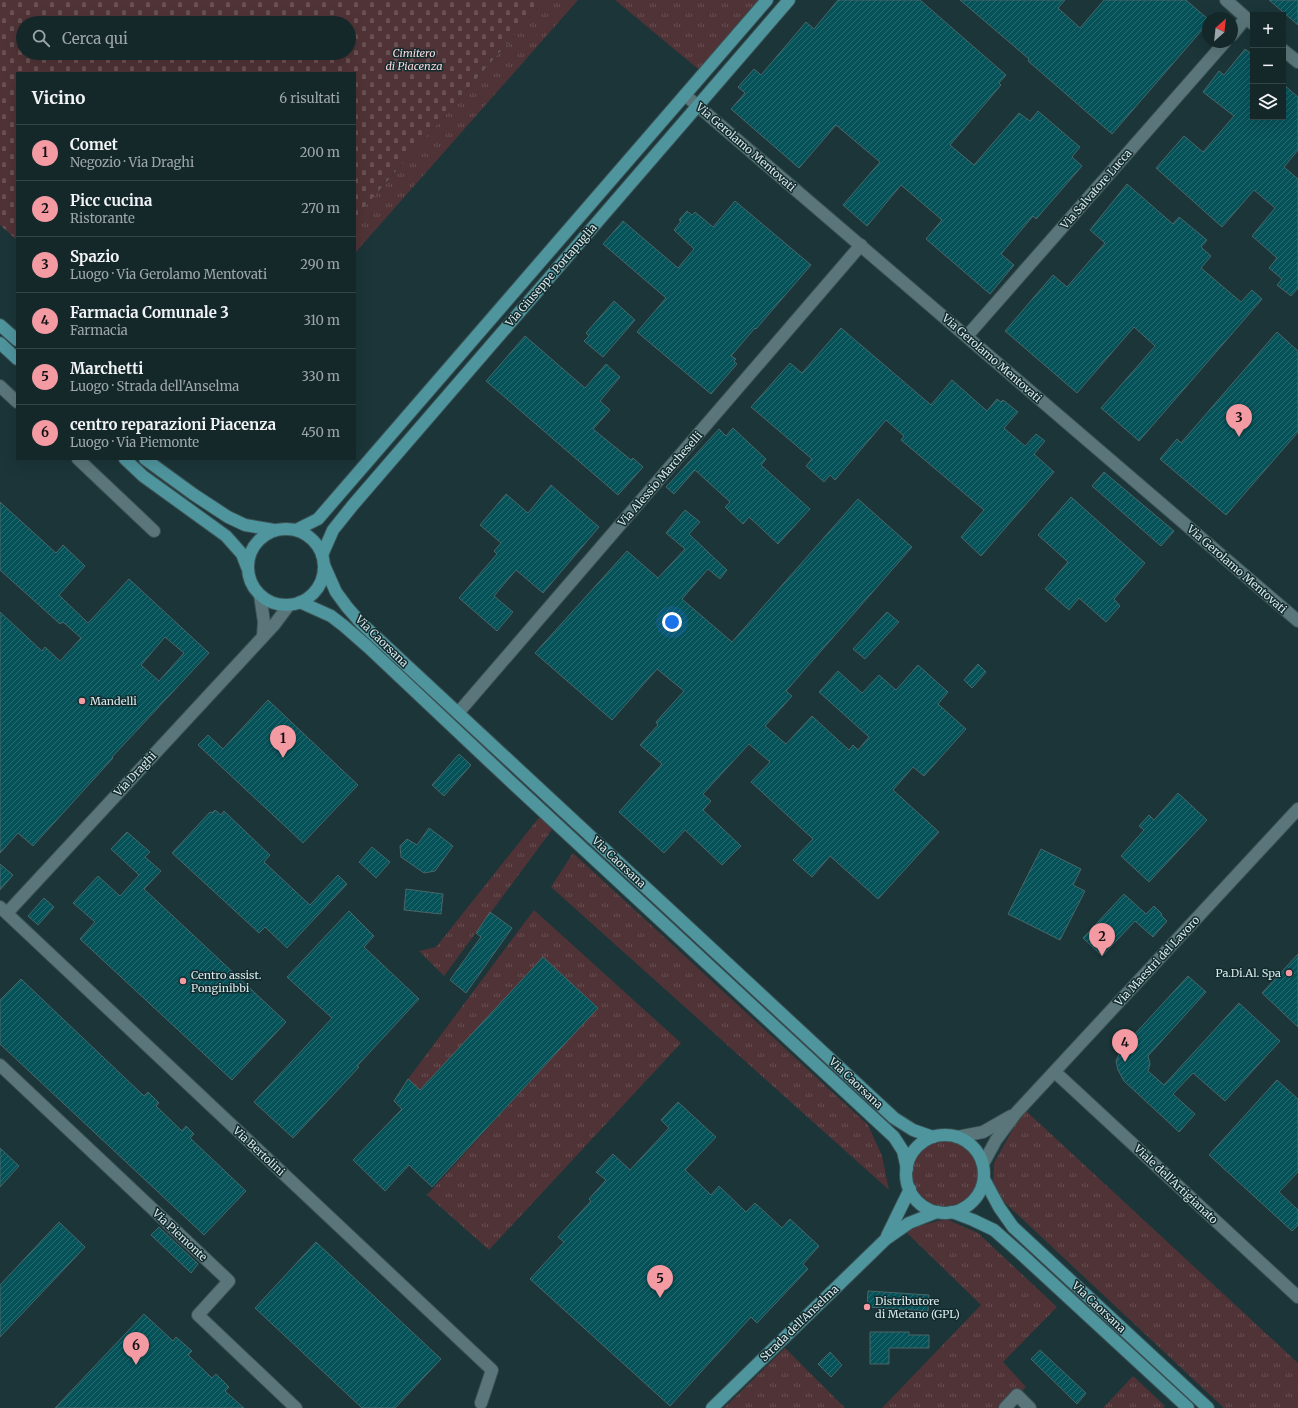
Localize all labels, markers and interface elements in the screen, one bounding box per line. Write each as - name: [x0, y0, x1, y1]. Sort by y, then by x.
- north arrow: [1202, 12, 1238, 48]
- map controls: [1250, 12, 1286, 120]
- button: +: [1250, 12, 1286, 48]
- search box: [16, 16, 356, 60]
- icon: search: [30, 27, 52, 49]
- text: Cerca qui: [62, 29, 128, 48]
- park label: Cimitero di Piacenza: [385, 46, 443, 73]
- button: −: [1250, 48, 1286, 84]
- button: layers: [1250, 84, 1286, 120]
- text: Vicino: [32, 87, 85, 109]
- text: 6 risultati: [279, 90, 340, 107]
- street label: Via Gerolamo Mentovati: [693, 99, 799, 194]
- text: Comet: [70, 135, 118, 154]
- text: 1: [42, 144, 48, 161]
- text: 200 m: [300, 144, 340, 161]
- street label: Via Salvatore Lucca: [1057, 146, 1135, 233]
- text: Negozio · Via Draghi: [70, 154, 194, 171]
- text: Picc cucina: [70, 191, 152, 210]
- text: 2: [41, 200, 49, 217]
- text: 270 m: [301, 200, 340, 217]
- text: Ristorante: [70, 210, 135, 227]
- street label: Via Giuseppe Portapuglia: [502, 220, 600, 330]
- text: Spazio: [70, 247, 119, 266]
- text: 3: [41, 256, 49, 273]
- text: 290 m: [300, 256, 340, 273]
- text: Luogo · Via Gerolamo Mentovati: [70, 266, 267, 283]
- text: Farmacia Comunale 3: [70, 303, 229, 322]
- street label: Via Gerolamo Mentovati: [939, 310, 1045, 405]
- text: 4: [41, 312, 49, 329]
- text: 310 m: [303, 312, 340, 329]
- text: Farmacia: [70, 322, 128, 339]
- text: Marchetti: [70, 359, 143, 378]
- text: 5: [41, 368, 49, 385]
- text: 330 m: [301, 368, 340, 385]
- text: Luogo · Strada dell'Anselma: [70, 378, 239, 395]
- pin: 3: [1226, 404, 1252, 437]
- text: centro reparazioni Piacenza: [70, 415, 276, 434]
- text: 6: [41, 424, 49, 441]
- text: 450 m: [301, 424, 340, 441]
- street label: Via Alessio Marcheselli: [614, 428, 705, 530]
- text: Luogo · Via Piemonte: [70, 434, 199, 451]
- street label: Via Gerolamo Mentovati: [1184, 521, 1290, 616]
- street label: Via Caorsana: [352, 612, 412, 670]
- your location: [662, 612, 682, 632]
- place label: Mandelli: [90, 694, 137, 708]
- marker: Mandelli: [77, 696, 87, 706]
- pin: 1: [270, 725, 296, 758]
- street label: Via Draghi: [110, 749, 159, 800]
- street label: Via Caorsana: [588, 833, 649, 891]
- street label: Via Maestri del Lavoro: [1111, 913, 1203, 1010]
- pin: 2: [1089, 923, 1115, 956]
- place label: Pa.Di.Al. Spa: [1216, 966, 1281, 980]
- place label: Centro assist. Ponginibbi: [191, 968, 262, 995]
- marker: Pa.Di.Al. Spa: [1284, 968, 1294, 978]
- marker: Centro assist. Ponginibbi: [178, 976, 188, 986]
- pin: 4: [1112, 1029, 1138, 1062]
- street label: Via Caorsana: [825, 1054, 886, 1112]
- street label: Via Bertolini: [229, 1123, 288, 1179]
- street label: Viale dell'Artigianato: [1130, 1141, 1221, 1227]
- street label: Via Piemonte: [149, 1205, 211, 1264]
- pin: 5: [647, 1265, 673, 1298]
- street label: Via Caorsana: [1068, 1278, 1129, 1336]
- street label: Strada dell'Anselma: [757, 1282, 841, 1364]
- place label: Distributore di Metano (GPL): [875, 1294, 960, 1321]
- marker: Distributore di Metano (GPL): [862, 1302, 872, 1312]
- pin: 6: [123, 1332, 149, 1365]

